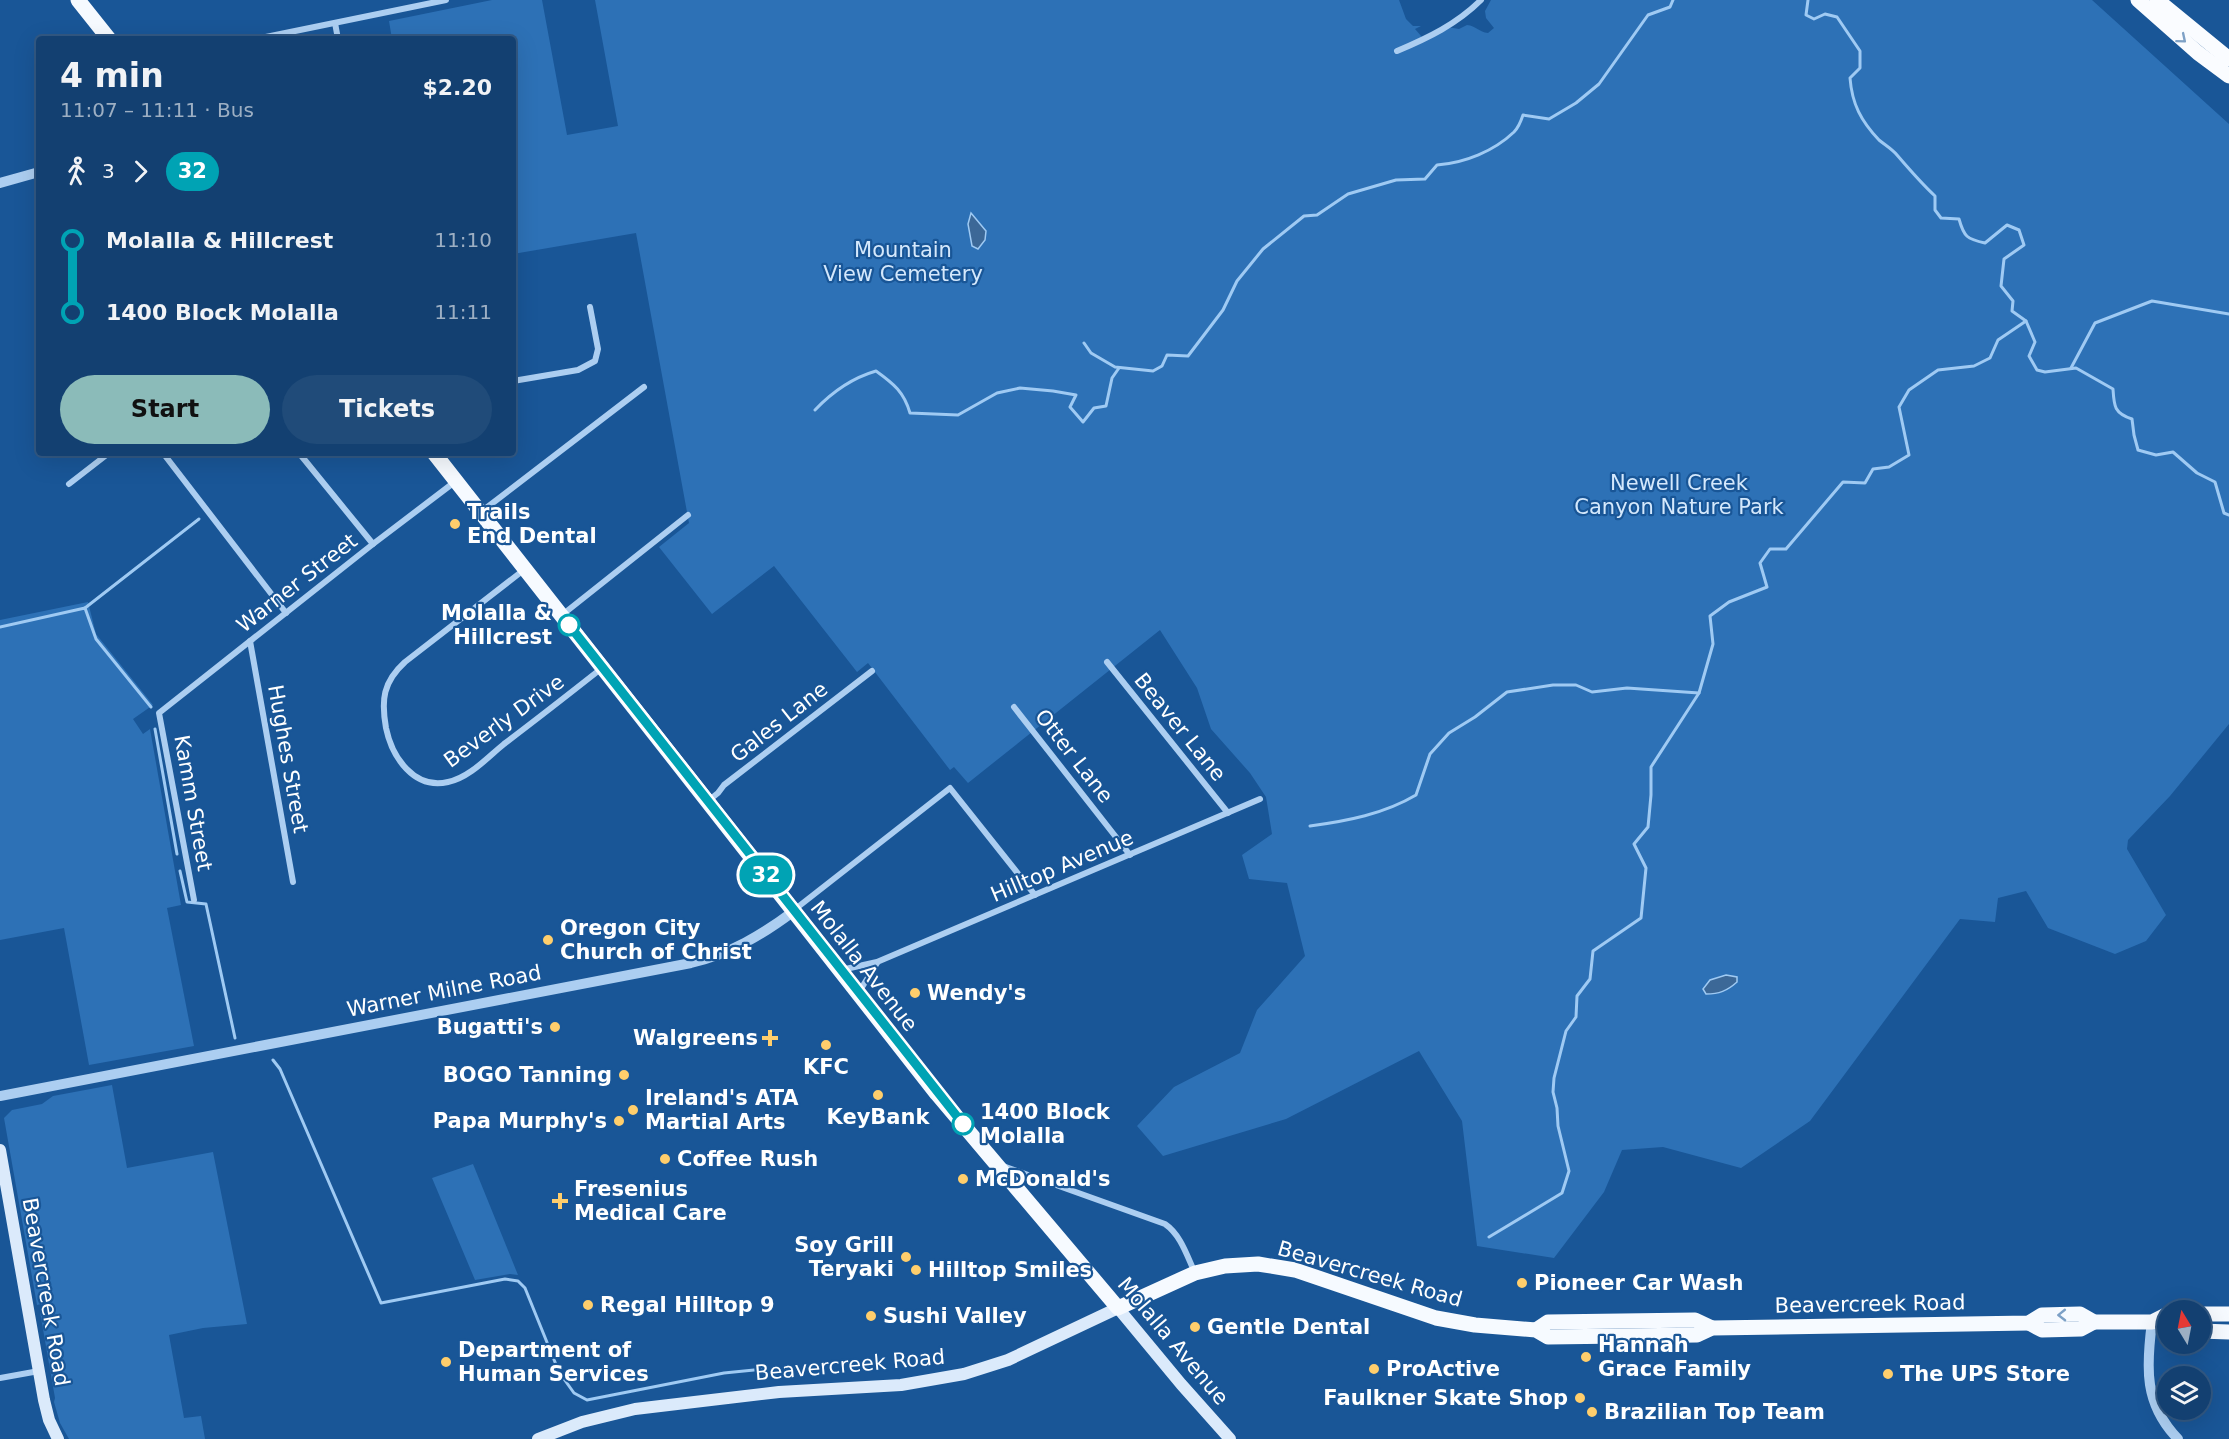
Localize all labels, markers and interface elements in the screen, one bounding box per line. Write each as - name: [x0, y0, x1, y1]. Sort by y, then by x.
- one-way arrow: [2175, 32, 2186, 43]
- text: 4 min: [60, 56, 164, 95]
- text: $2.20: [422, 75, 492, 100]
- text: 11:07 – 11:11 · Bus: [60, 98, 254, 122]
- icon: walk: [60, 155, 93, 188]
- icon: forward: [124, 155, 157, 188]
- text: 3: [102, 159, 115, 183]
- text: 32: [178, 159, 207, 183]
- text: Molalla & Hillcrest: [106, 228, 333, 253]
- text: 11:10: [434, 228, 492, 252]
- park label: Mountain View Cemetery: [823, 238, 983, 286]
- text: 1400 Block Molalla: [106, 300, 339, 325]
- text: 11:11: [434, 300, 492, 324]
- button: Start: [60, 375, 270, 444]
- button: Tickets: [282, 375, 492, 444]
- park label: Newell Creek Canyon Nature Park: [1574, 471, 1785, 519]
- place label: Trails End Dental: [467, 500, 597, 548]
- marker: Trails End Dental: [448, 517, 462, 531]
- street label: Warner Street: [232, 529, 362, 637]
- place label: Molalla & Hillcrest: [441, 601, 552, 649]
- marker: Molalla & Hillcrest: [558, 614, 580, 636]
- street label: Beaver Lane: [1129, 668, 1231, 786]
- street label: Beverly Drive: [439, 669, 569, 773]
- street label: Gales Lane: [726, 677, 832, 767]
- street label: Hughes Street: [263, 683, 313, 835]
- street label: Otter Lane: [1030, 704, 1118, 808]
- street label: Kamm Street: [169, 733, 217, 873]
- street label: Hilltop Avenue: [987, 825, 1137, 907]
- line badge: 32: [739, 856, 793, 894]
- text: 32: [751, 863, 781, 887]
- street label: Molalla Avenue: [806, 896, 922, 1036]
- place label: Oregon City Church of Christ: [560, 916, 752, 964]
- marker: Oregon City Church of Christ: [541, 933, 555, 947]
- street label: Warner Milne Road: [345, 960, 543, 1022]
- place label: Wendy's: [927, 981, 1026, 1005]
- marker: Wendy's: [908, 986, 922, 1000]
- place label: Bugatti's: [437, 1015, 543, 1039]
- marker: Bugatti's: [548, 1020, 562, 1034]
- place label: Walgreens: [633, 1026, 758, 1050]
- marker: Walgreens: [763, 1031, 777, 1045]
- marker: KFC: [819, 1038, 833, 1052]
- place label: KFC: [803, 1055, 849, 1079]
- place label: BOGO Tanning: [443, 1063, 612, 1087]
- marker: BOGO Tanning: [617, 1068, 631, 1082]
- place label: Ireland's ATA Martial Arts: [645, 1086, 799, 1134]
- marker: KeyBank: [871, 1088, 885, 1102]
- place label: 1400 Block Molalla: [980, 1100, 1111, 1148]
- marker: Ireland's ATA Martial Arts: [626, 1103, 640, 1117]
- place label: KeyBank: [827, 1105, 930, 1129]
- place label: Papa Murphy's: [433, 1109, 607, 1133]
- marker: 1400 Block Molalla: [952, 1113, 974, 1135]
- marker: Papa Murphy's: [612, 1114, 626, 1128]
- place label: Coffee Rush: [677, 1147, 818, 1171]
- marker: Coffee Rush: [658, 1152, 672, 1166]
- place label: McDonald's: [975, 1167, 1111, 1191]
- marker: McDonald's: [956, 1172, 970, 1186]
- place label: Fresenius Medical Care: [574, 1177, 727, 1225]
- marker: Fresenius Medical Care: [551, 1192, 569, 1210]
- street label: Beavercreek Road: [18, 1196, 74, 1388]
- place label: Soy Grill Teryaki: [794, 1233, 894, 1281]
- street label: Beavercreek Road: [1275, 1236, 1465, 1312]
- marker: Soy Grill Teryaki: [899, 1250, 913, 1264]
- place label: Hilltop Smiles: [928, 1258, 1092, 1282]
- marker: Hilltop Smiles: [909, 1263, 923, 1277]
- place label: Pioneer Car Wash: [1534, 1271, 1743, 1295]
- street label: Molalla Avenue: [1113, 1272, 1233, 1410]
- marker: Pioneer Car Wash: [1515, 1276, 1529, 1290]
- street label: Beavercreek Road: [1774, 1290, 1966, 1318]
- place label: Regal Hilltop 9: [600, 1293, 775, 1317]
- marker: Regal Hilltop 9: [581, 1298, 595, 1312]
- north arrow: [2157, 1300, 2211, 1354]
- map controls: [2157, 1300, 2211, 1420]
- place label: Sushi Valley: [883, 1304, 1027, 1328]
- marker: Sushi Valley: [864, 1309, 878, 1323]
- one-way arrow: [2057, 1309, 2066, 1321]
- place label: Gentle Dental: [1207, 1315, 1370, 1339]
- marker: Gentle Dental: [1188, 1320, 1202, 1334]
- place label: Hannah Grace Family: [1598, 1333, 1751, 1381]
- place label: Department of Human Services: [458, 1338, 649, 1386]
- street label: Beavercreek Road: [754, 1345, 946, 1385]
- marker: Hannah Grace Family: [1579, 1350, 1593, 1364]
- marker: Department of Human Services: [439, 1355, 453, 1369]
- place label: ProActive: [1386, 1357, 1500, 1381]
- marker: ProActive: [1367, 1362, 1381, 1376]
- place label: The UPS Store: [1900, 1362, 2070, 1386]
- button: layers: [2157, 1366, 2211, 1420]
- marker: The UPS Store: [1881, 1367, 1895, 1381]
- place label: Faulkner Skate Shop: [1323, 1386, 1568, 1410]
- marker: Faulkner Skate Shop: [1573, 1391, 1587, 1405]
- place label: Brazilian Top Team: [1604, 1400, 1825, 1424]
- marker: Brazilian Top Team: [1585, 1405, 1599, 1419]

